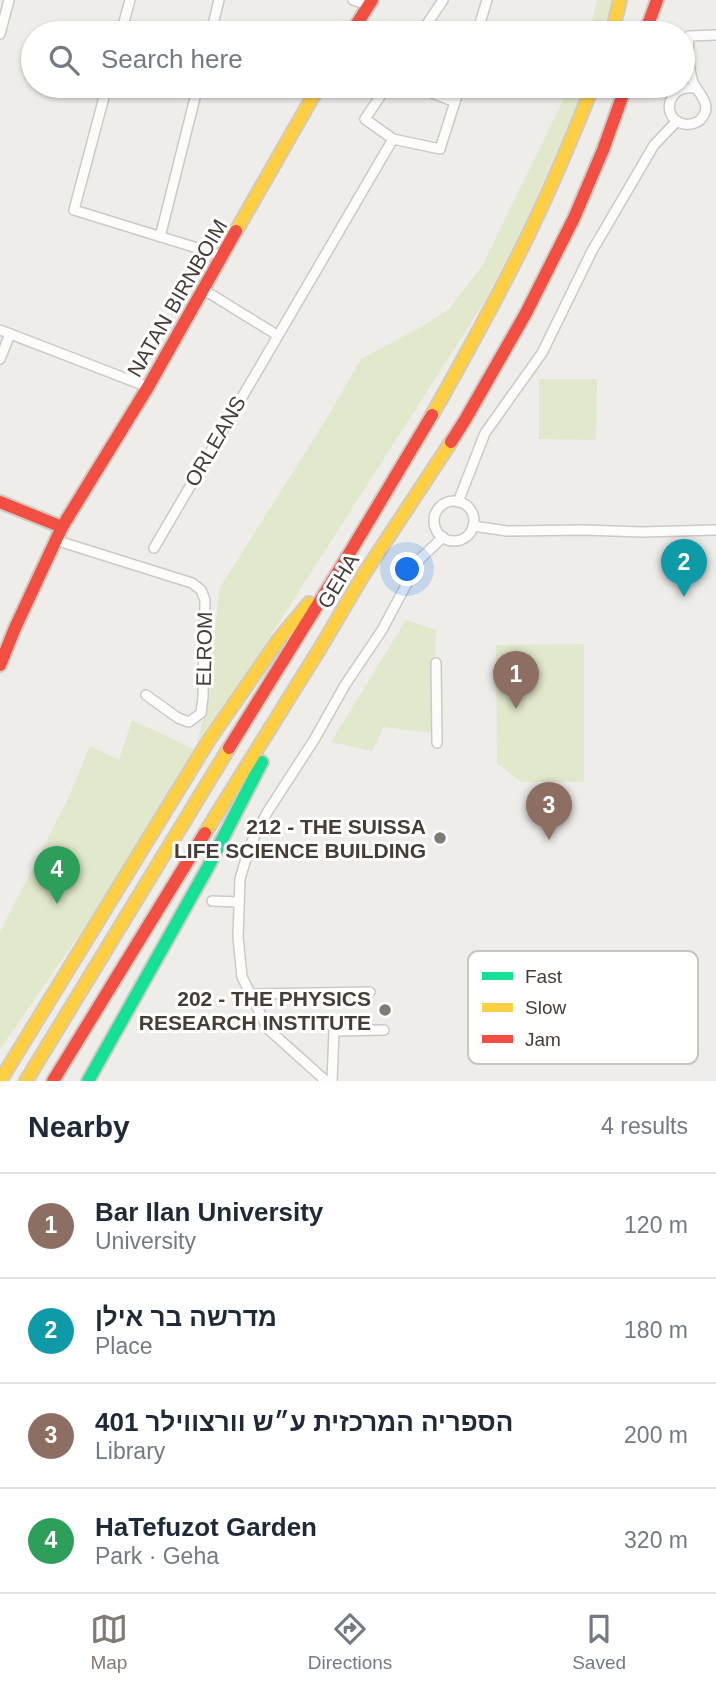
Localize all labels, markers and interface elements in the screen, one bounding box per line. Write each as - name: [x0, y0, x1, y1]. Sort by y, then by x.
- search box: [21, 21, 695, 98]
- icon: search: [45, 41, 83, 79]
- text: Search here: [101, 44, 243, 74]
- street label: NATAN BIRNBOIM: [123, 215, 231, 381]
- street label: ORLEANS: [180, 392, 250, 490]
- pin: 2: [661, 539, 707, 597]
- street label: GEHA: [313, 550, 363, 612]
- your location: [390, 552, 424, 586]
- street label: ELROM: [192, 611, 216, 687]
- pin: 1: [493, 651, 539, 709]
- pin: 3: [526, 782, 572, 840]
- place label: 212 - THE SUISSA LIFE SCIENCE BUILDING: [174, 815, 426, 862]
- marker: 212 - THE SUISSA LIFE SCIENCE BUILDING: [432, 830, 448, 846]
- pin: 4: [34, 846, 80, 904]
- legend: [468, 951, 698, 1064]
- text: Fast: [525, 966, 563, 987]
- place label: 202 - THE PHYSICS RESEARCH INSTITUTE: [139, 987, 371, 1034]
- text: Slow: [525, 997, 566, 1018]
- marker: 202 - THE PHYSICS RESEARCH INSTITUTE: [377, 1002, 393, 1018]
- text: Jam: [525, 1029, 561, 1050]
- text: Nearby: [28, 1110, 130, 1143]
- text: 4 results: [601, 1113, 688, 1139]
- text: Bar Ilan University: [95, 1197, 323, 1227]
- text: 1: [45, 1212, 57, 1238]
- text: 120 m: [624, 1212, 688, 1238]
- text: University: [95, 1228, 196, 1254]
- text: מדרשה בר אילן: [95, 1302, 277, 1332]
- text: 2: [45, 1317, 57, 1343]
- text: 180 m: [624, 1317, 688, 1343]
- text: Place: [95, 1333, 153, 1359]
- text: 401 הספריה המרכזית ע״ש וורצווילר: [95, 1407, 513, 1437]
- text: 3: [45, 1422, 57, 1448]
- text: 200 m: [624, 1422, 688, 1448]
- text: Library: [95, 1438, 165, 1464]
- text: HaTefuzot Garden: [95, 1512, 317, 1542]
- text: 4: [45, 1527, 57, 1553]
- text: 320 m: [624, 1527, 688, 1553]
- text: Park · Geha: [95, 1543, 219, 1569]
- tab: Map: [90, 1610, 128, 1674]
- tab: Directions: [308, 1610, 392, 1674]
- tab: Saved: [572, 1610, 626, 1674]

